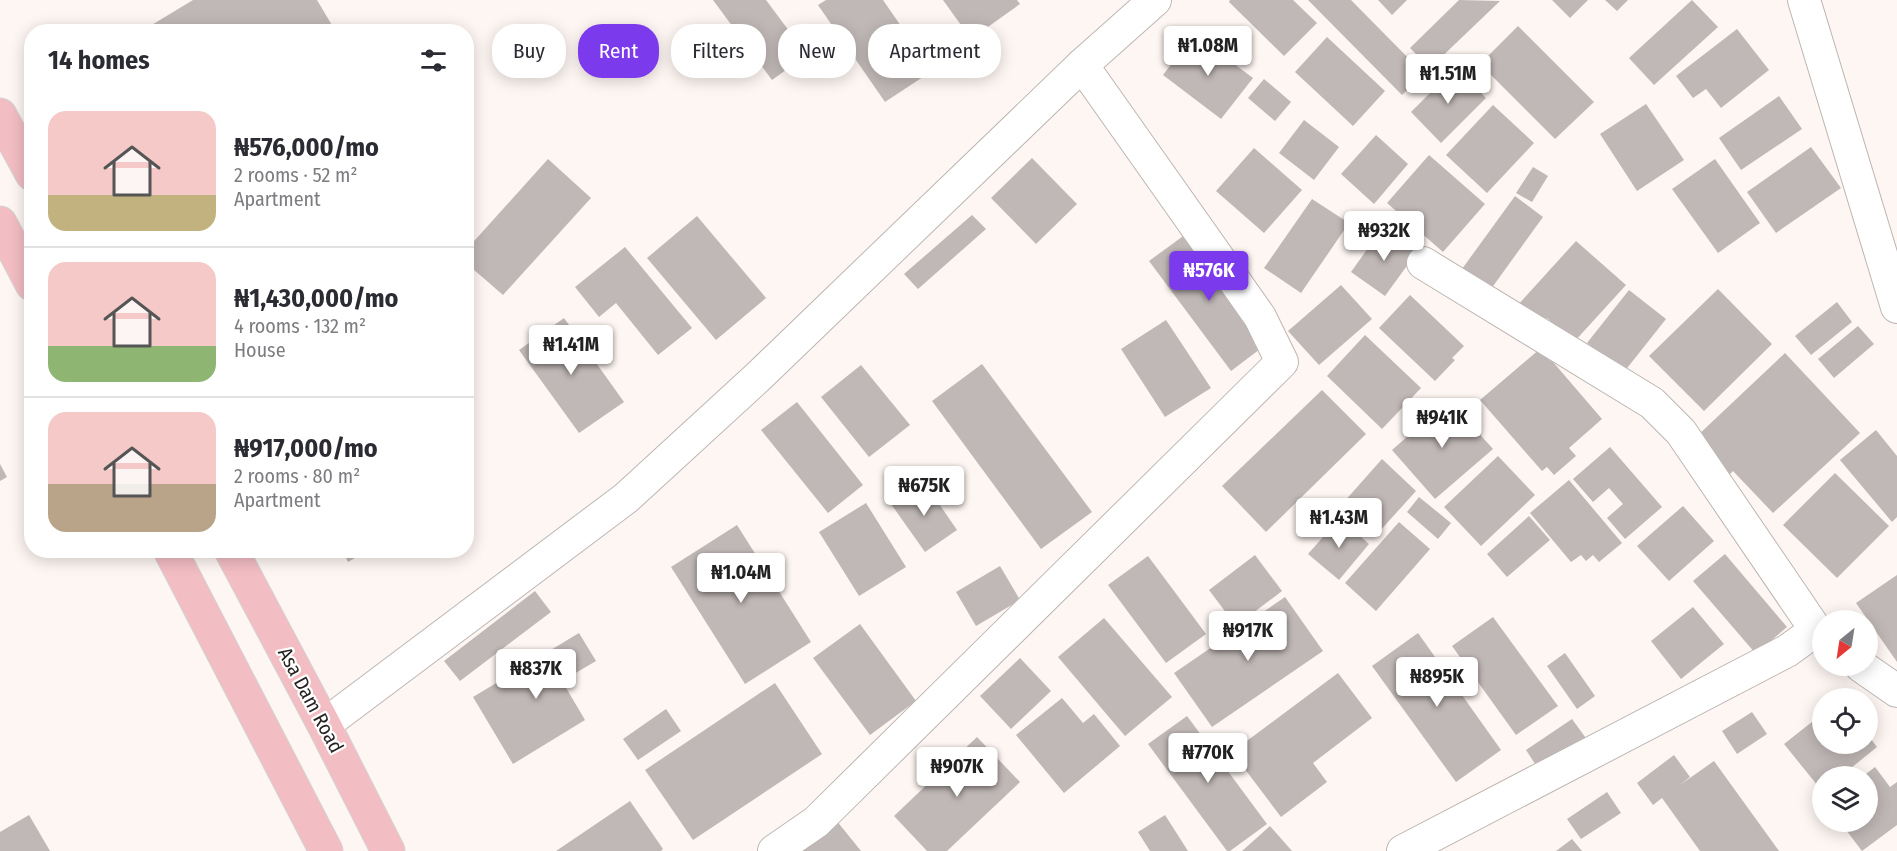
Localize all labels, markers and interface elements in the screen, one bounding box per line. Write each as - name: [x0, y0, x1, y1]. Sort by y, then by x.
- chip: Buy: [492, 24, 566, 78]
- chip: Rent: [578, 24, 659, 78]
- chip: Filters: [671, 24, 766, 78]
- chip: New: [778, 24, 856, 78]
- chip: Apartment: [868, 24, 1001, 78]
- pin: ₦1.08M: [1159, 26, 1257, 77]
- text: ₦1.08M: [1178, 33, 1238, 57]
- icon: filters: [417, 44, 450, 77]
- text: 14 homes: [48, 45, 150, 76]
- pin: ₦1.51M: [1399, 54, 1497, 105]
- text: ₦1.51M: [1420, 61, 1476, 85]
- text: ₦576,000/mo: [234, 132, 379, 163]
- icon: home: [96, 135, 168, 207]
- text: 2 rooms · 52 m²: [234, 163, 358, 187]
- text: Apartment: [234, 187, 321, 211]
- pin: ₦932K: [1342, 211, 1426, 262]
- text: ₦932K: [1358, 218, 1410, 242]
- pin: ₦576K: [1167, 251, 1251, 302]
- text: ₦576K: [1183, 258, 1235, 282]
- text: ₦1,430,000/mo: [234, 283, 398, 314]
- icon: home: [96, 286, 168, 358]
- text: 4 rooms · 132 m²: [234, 314, 366, 338]
- pin: ₦1.41M: [522, 325, 620, 376]
- text: ₦1.41M: [543, 332, 599, 356]
- text: House: [234, 338, 286, 362]
- pin: ₦941K: [1400, 398, 1484, 449]
- text: ₦941K: [1417, 405, 1468, 429]
- text: ₦917,000/mo: [234, 433, 378, 464]
- icon: home: [96, 436, 168, 508]
- text: 2 rooms · 80 m²: [234, 464, 360, 488]
- pin: ₦675K: [882, 466, 966, 517]
- text: ₦675K: [898, 473, 950, 497]
- text: Apartment: [234, 488, 321, 512]
- pin: ₦1.43M: [1290, 498, 1388, 549]
- text: ₦1.43M: [1310, 505, 1368, 529]
- pin: ₦1.04M: [692, 553, 790, 604]
- text: ₦1.04M: [711, 560, 771, 584]
- north arrow: [1812, 610, 1878, 676]
- map controls: [1812, 610, 1878, 832]
- pin: ₦917K: [1206, 611, 1290, 662]
- text: ₦917K: [1223, 618, 1273, 642]
- street label: Asa Dam Road: [273, 643, 349, 757]
- pin: ₦837K: [494, 649, 578, 700]
- text: ₦837K: [510, 656, 562, 680]
- pin: ₦895K: [1395, 657, 1479, 708]
- text: ₦895K: [1410, 664, 1464, 688]
- button: locate: [1812, 688, 1878, 754]
- pin: ₦770K: [1166, 733, 1250, 784]
- text: ₦770K: [1182, 740, 1234, 764]
- pin: ₦907K: [915, 747, 999, 798]
- text: ₦907K: [931, 754, 983, 778]
- button: layers: [1812, 766, 1878, 832]

